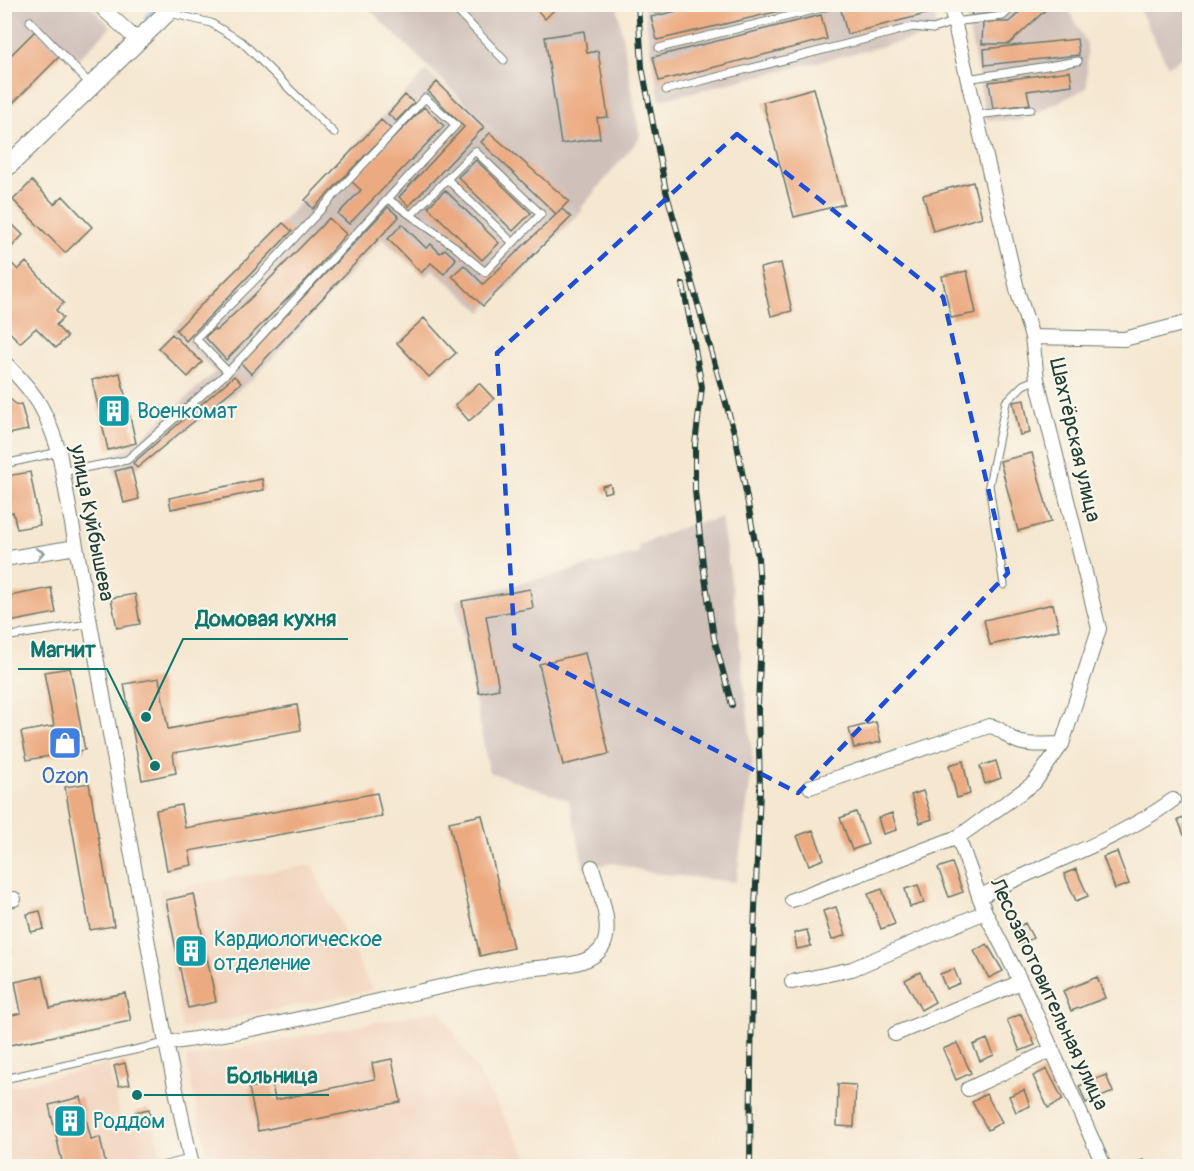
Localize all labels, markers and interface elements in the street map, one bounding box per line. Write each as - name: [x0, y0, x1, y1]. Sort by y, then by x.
- street label: Шахтёрская улица: [1043, 356, 1107, 524]
- building icon: Военкомат: [96, 393, 132, 429]
- place label: Военкомат: [137, 398, 238, 425]
- street label: улица Куйбышева: [63, 441, 120, 604]
- one-way arrow: [35, 547, 45, 560]
- callout: Домовая кухня: [183, 599, 348, 639]
- text: Домовая кухня: [194, 605, 336, 633]
- callout: Магнит: [18, 629, 107, 669]
- text: Магнит: [30, 636, 97, 664]
- shop icon: Ozon: [47, 725, 83, 761]
- place label: Ozon: [41, 763, 89, 790]
- street label: Лесозаготовительная улица: [983, 873, 1115, 1114]
- place label: Кардиологическое отделение: [214, 926, 383, 977]
- building icon: Кардиологическое отделение: [173, 933, 209, 969]
- callout: Больница: [214, 1055, 329, 1095]
- text: Больница: [226, 1062, 318, 1090]
- building icon: Роддом: [52, 1103, 88, 1139]
- place label: Роддом: [93, 1108, 165, 1135]

